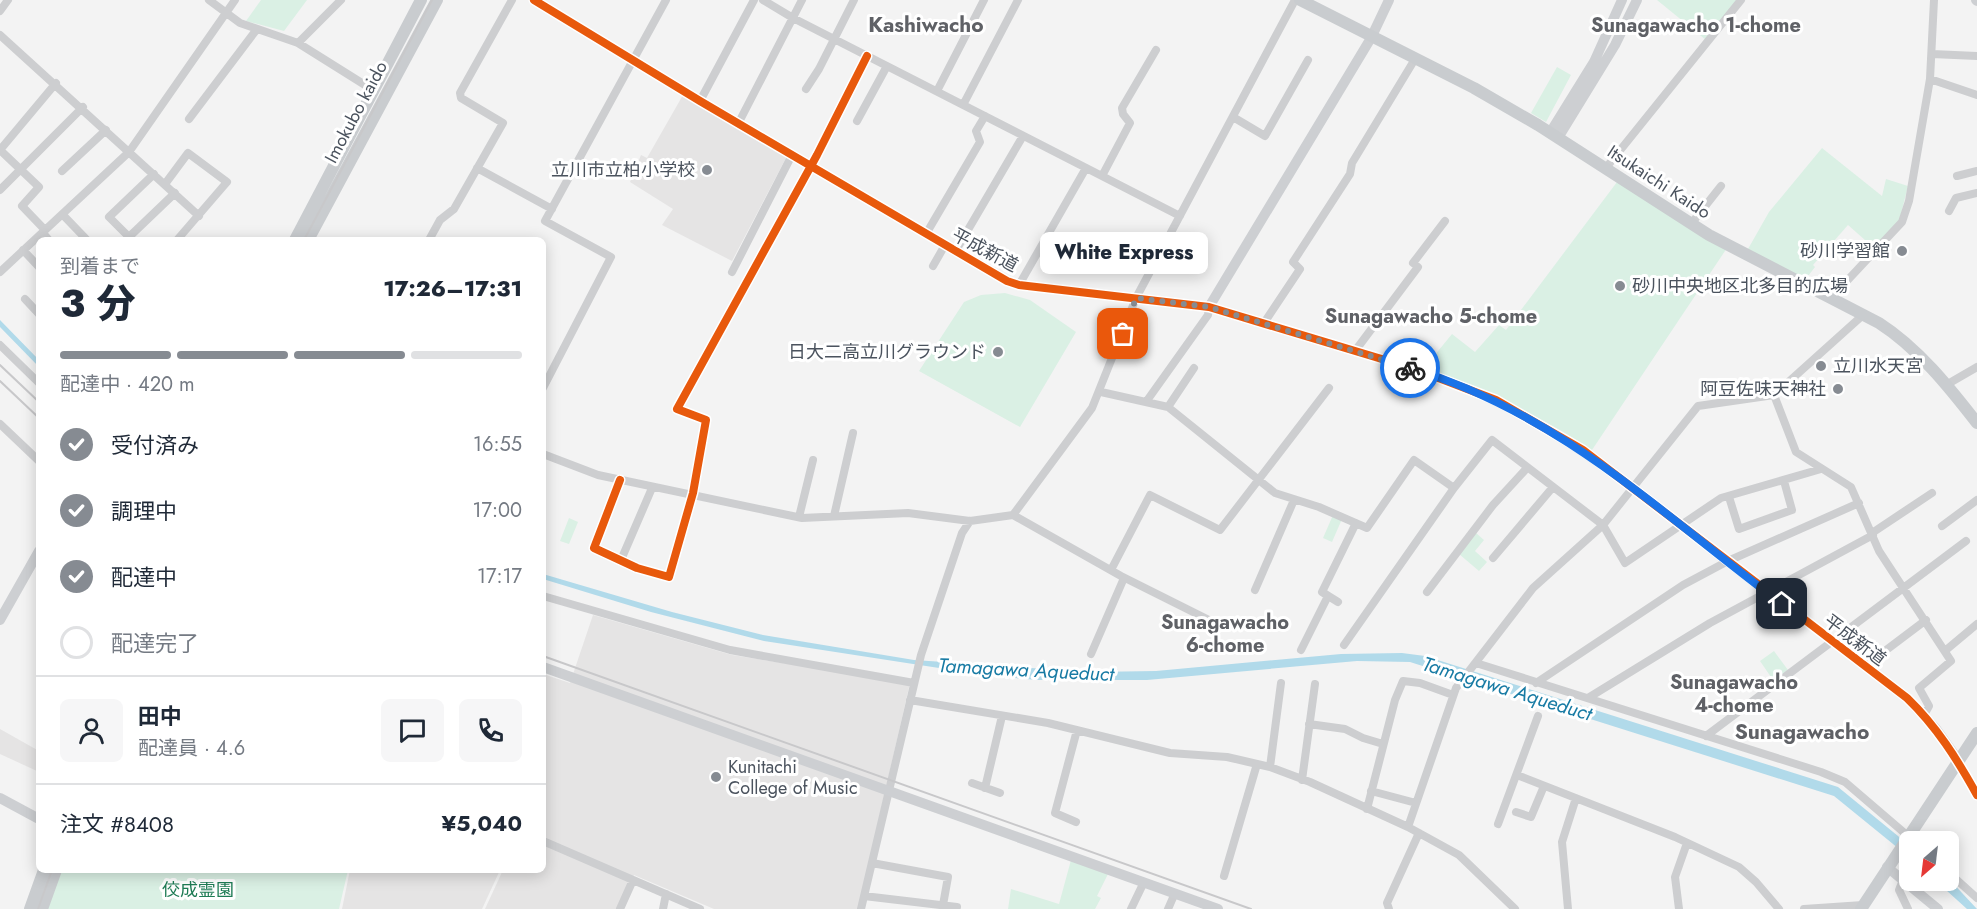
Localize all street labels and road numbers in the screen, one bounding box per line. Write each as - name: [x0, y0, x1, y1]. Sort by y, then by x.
- street label: Imokubo kaido: [318, 56, 394, 168]
- street label: Itsukaichi Kaido: [1602, 139, 1716, 225]
- street label: 平成新道: [947, 222, 1023, 278]
- street label: 平成新道: [1818, 608, 1892, 672]

